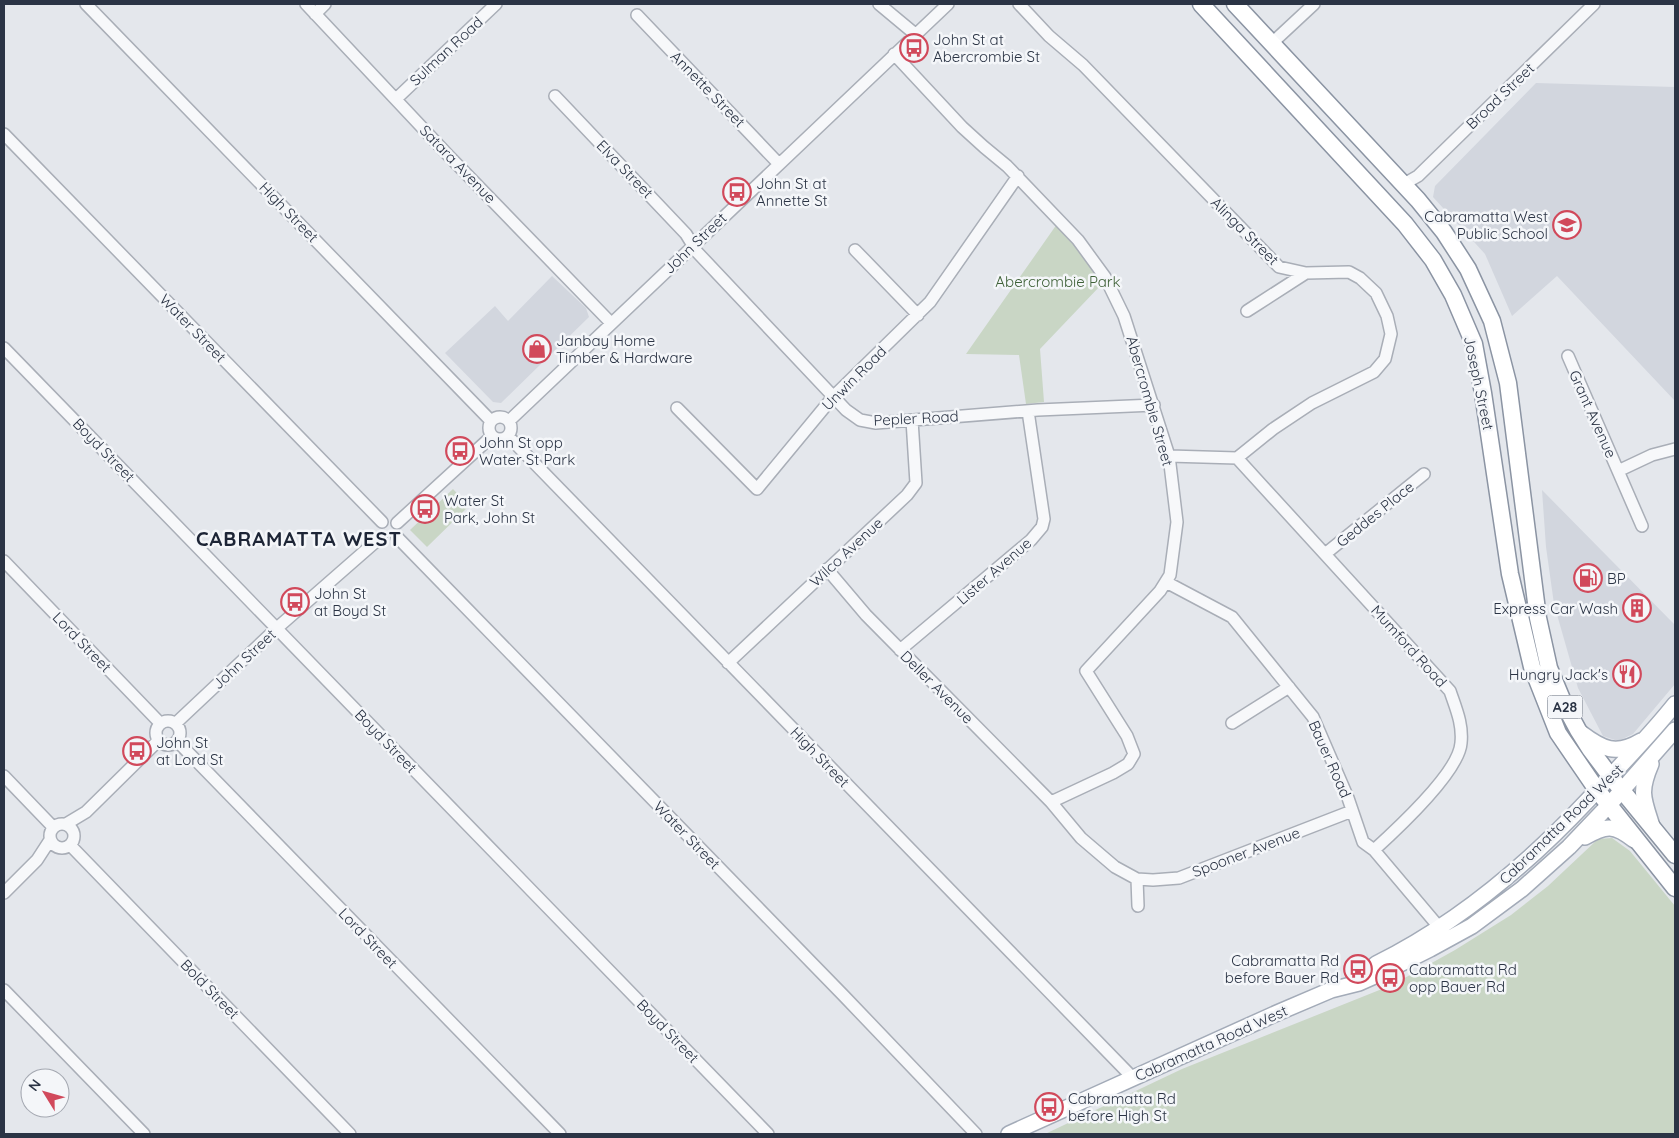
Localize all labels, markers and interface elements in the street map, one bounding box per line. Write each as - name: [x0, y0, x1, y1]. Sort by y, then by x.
- street label: Sulman Road: [405, 12, 487, 90]
- place label: John St at Abercrombie St: [933, 30, 1040, 66]
- bus stop icon: John St at Abercrombie St: [899, 33, 929, 63]
- street label: Annette Street: [667, 47, 749, 131]
- street label: Broad Street: [1462, 59, 1538, 133]
- street label: Satara Avenue: [416, 121, 500, 207]
- street label: Elva Street: [593, 136, 657, 202]
- place label: John St at Annette St: [756, 174, 828, 210]
- bus stop icon: John St at Annette St: [722, 177, 752, 207]
- street label: High Street: [255, 178, 323, 246]
- street label: Alinga Street: [1207, 193, 1283, 269]
- place label: Cabramatta West Public School: [1424, 207, 1548, 243]
- street label: John Street: [660, 208, 730, 278]
- school or university icon: Cabramatta West Public School: [1552, 210, 1582, 240]
- park label: Abercrombie Park: [995, 272, 1121, 291]
- street label: Water Street: [156, 290, 230, 366]
- place label: Janbay Home Timber & Hardware: [556, 331, 692, 367]
- shop icon: Janbay Home Timber & Hardware: [522, 334, 552, 364]
- street label: Abercrombie Street: [1122, 334, 1178, 468]
- street label: Joseph Street: [1460, 334, 1498, 432]
- street label: Unwin Road: [818, 342, 890, 414]
- street label: Grant Avenue: [1565, 367, 1621, 461]
- street label: Pepler Road: [873, 406, 959, 430]
- street label: Boyd Street: [69, 414, 139, 486]
- place label: John St opp Water St Park: [479, 433, 575, 469]
- bus stop icon: John St opp Water St Park: [445, 436, 475, 466]
- street label: Geddes Place: [1332, 477, 1418, 551]
- place label: Water St Park, John St: [444, 491, 535, 527]
- bus stop icon: Water St Park, John St: [410, 494, 440, 524]
- street label: Wilco Avenue: [805, 513, 887, 591]
- district label: CABRAMATTA WEST: [196, 526, 402, 551]
- street label: Lister Avenue: [953, 533, 1035, 609]
- fuel station icon: BP: [1573, 563, 1603, 593]
- place label: BP: [1607, 569, 1626, 588]
- place label: John St at Boyd St: [314, 584, 386, 620]
- bus stop icon: John St at Boyd St: [280, 587, 310, 617]
- building icon: Express Car Wash: [1622, 593, 1652, 623]
- place label: Express Car Wash: [1493, 599, 1618, 618]
- street label: Mumford Road: [1367, 601, 1451, 691]
- street label: Lord Street: [49, 608, 115, 676]
- street label: John Street: [208, 625, 280, 693]
- street label: Deller Avenue: [896, 646, 978, 728]
- restaurant icon: Hungry Jack's: [1612, 659, 1642, 689]
- place label: Hungry Jack's: [1509, 665, 1608, 684]
- road number: A28: [1548, 696, 1582, 719]
- street label: Boyd Street: [351, 705, 421, 777]
- street label: Bauer Road: [1304, 717, 1356, 801]
- street label: High Street: [786, 723, 854, 791]
- place label: John St at Lord St: [156, 733, 223, 769]
- bus stop icon: John St at Lord St: [122, 736, 152, 766]
- street label: Cabramatta Road West: [1495, 760, 1627, 888]
- street label: Water Street: [650, 797, 724, 873]
- street label: Spooner Avenue: [1189, 823, 1303, 881]
- street label: Lord Street: [335, 904, 401, 972]
- place label: Cabramatta Rd before Bauer Rd: [1225, 951, 1339, 987]
- bus stop icon: Cabramatta Rd before Bauer Rd: [1343, 954, 1373, 984]
- street label: Bold Street: [177, 955, 243, 1023]
- place label: Cabramatta Rd opp Bauer Rd: [1409, 960, 1517, 996]
- bus stop icon: Cabramatta Rd opp Bauer Rd: [1375, 963, 1405, 993]
- street label: Boyd Street: [633, 995, 703, 1067]
- street label: Cabramatta Road West: [1132, 1001, 1290, 1085]
- north arrow: [20, 1068, 70, 1118]
- text: N: [24, 1076, 45, 1095]
- place label: Cabramatta Rd before High St: [1068, 1089, 1176, 1125]
- bus stop icon: Cabramatta Rd before High St: [1034, 1092, 1064, 1122]

